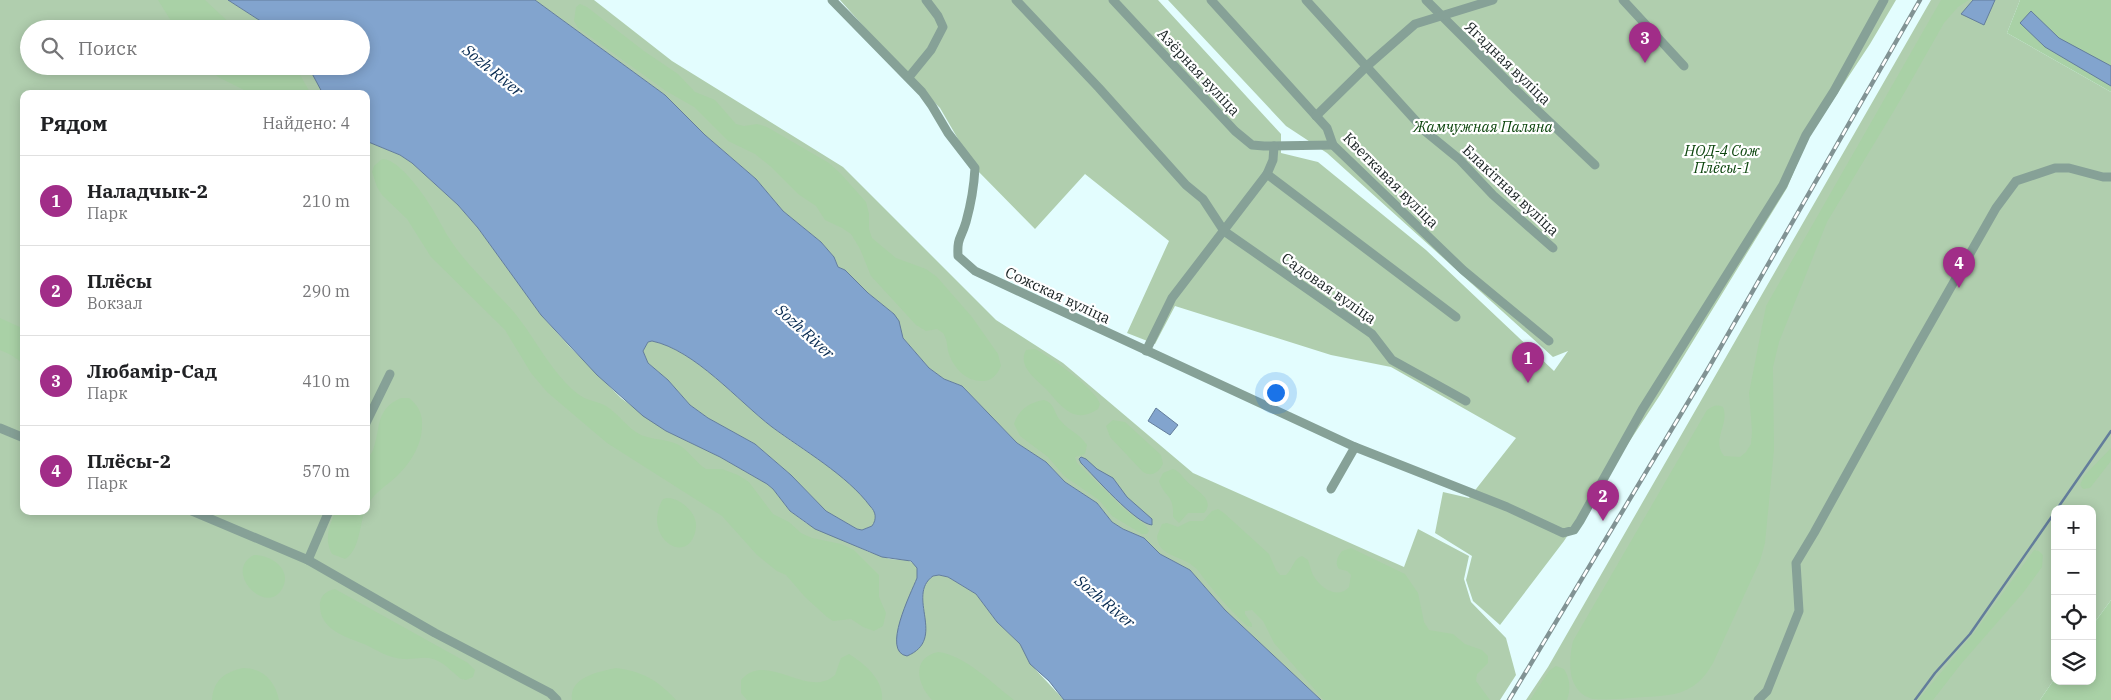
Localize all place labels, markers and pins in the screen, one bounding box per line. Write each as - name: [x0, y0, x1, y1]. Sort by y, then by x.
- pin: 3: [1629, 22, 1661, 63]
- pin: 4: [1943, 247, 1975, 288]
- pin: 1: [1512, 342, 1544, 383]
- pin: 2: [1587, 480, 1619, 521]

